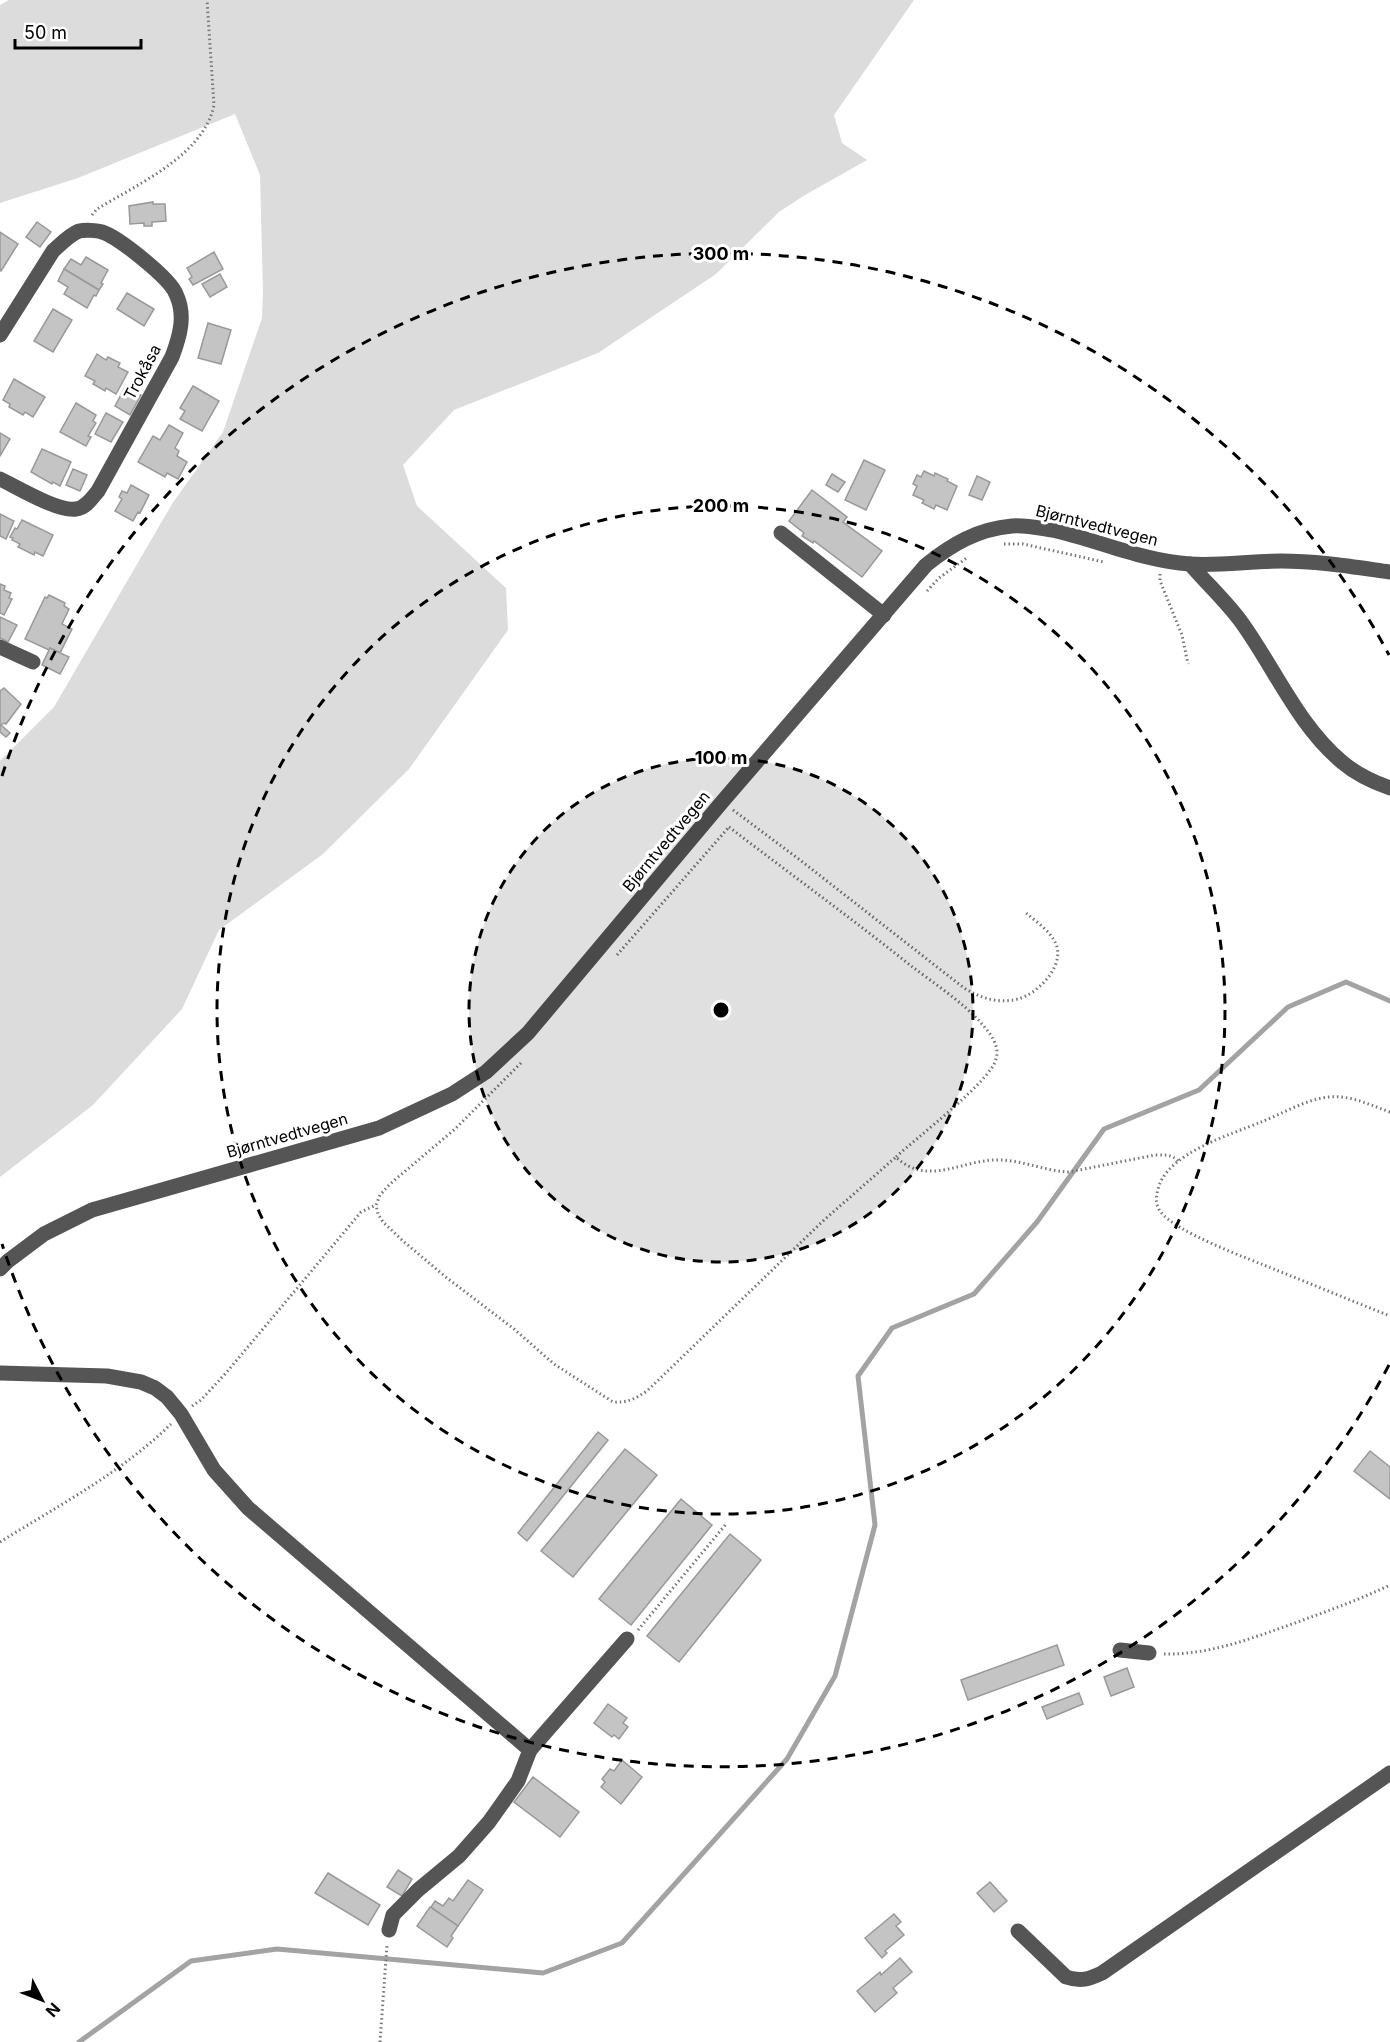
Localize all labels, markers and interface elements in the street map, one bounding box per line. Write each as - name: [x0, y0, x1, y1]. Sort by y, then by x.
- scale bar: [15, 12, 141, 50]
- text: 50 m: [24, 22, 67, 43]
- text: 300 m: [693, 243, 749, 264]
- street label: Trokåsa: [119, 341, 165, 403]
- text: 200 m: [693, 495, 749, 516]
- street label: Bjørntvedtvegen: [1034, 500, 1160, 550]
- text: 100 m: [695, 747, 747, 768]
- street label: Bjørntvedtvegen: [618, 787, 714, 895]
- centre of rings: [711, 1000, 731, 1020]
- street label: Bjørntvedtvegen: [224, 1108, 350, 1162]
- north arrow: [12, 1970, 72, 2030]
- text: N: [42, 1999, 65, 2021]

